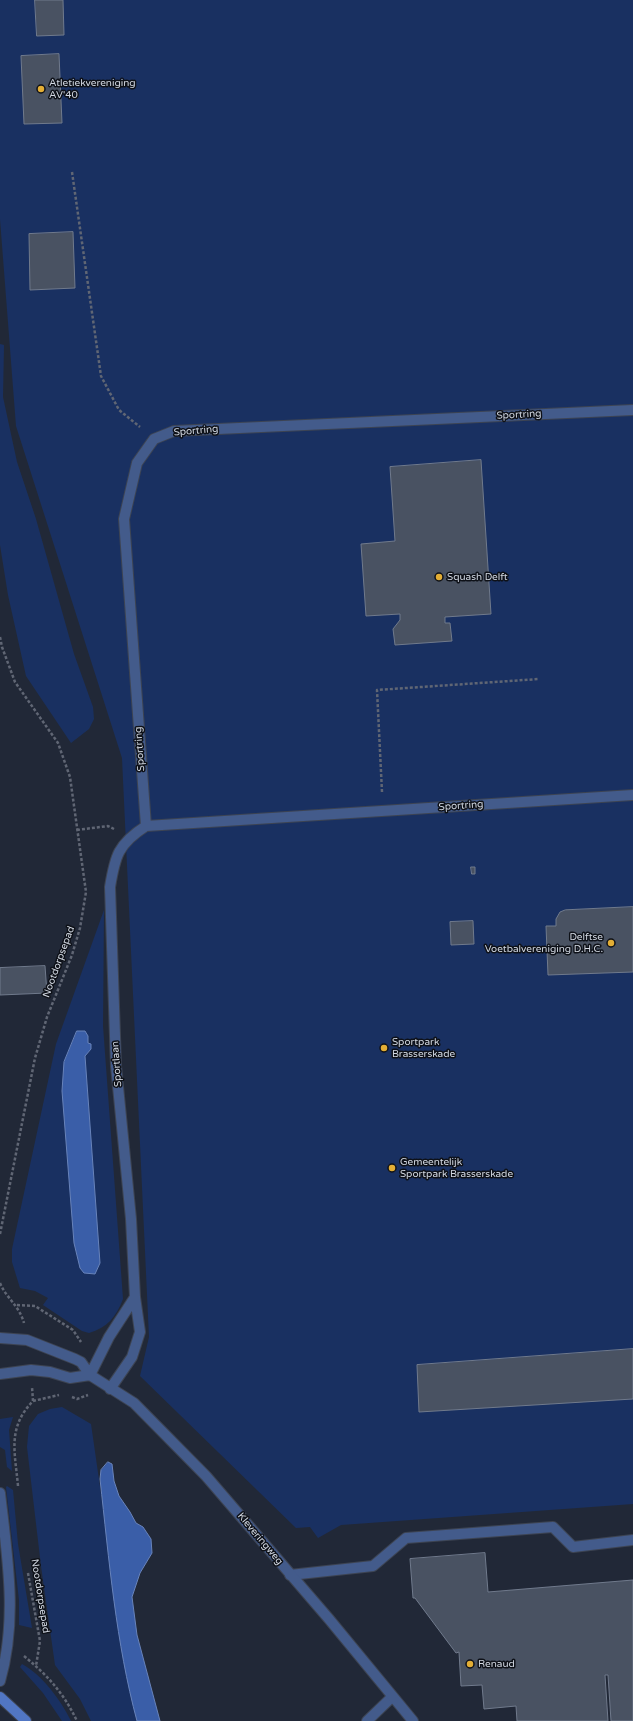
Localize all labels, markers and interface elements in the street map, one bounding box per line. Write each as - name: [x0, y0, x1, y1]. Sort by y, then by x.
- place label: Atletiekvereniging AV'40: [49, 77, 136, 100]
- marker: Atletiekvereniging AV'40: [36, 84, 46, 94]
- street label: Sportring: [496, 408, 542, 422]
- street label: Sportring: [173, 423, 219, 439]
- place label: Squash Delft: [447, 571, 508, 583]
- marker: Squash Delft: [434, 572, 444, 582]
- street label: Sportring: [132, 726, 148, 772]
- street label: Sportring: [438, 798, 484, 814]
- street label: Nootdorpsepad: [41, 925, 77, 999]
- place label: Delftse Voetbalvereniging D.H.C.: [485, 931, 603, 954]
- marker: Delftse Voetbalvereniging D.H.C.: [606, 938, 616, 948]
- place label: Sportpark Brasserskade: [392, 1036, 455, 1060]
- street label: Sportlaan: [109, 1041, 125, 1087]
- marker: Sportpark Brasserskade: [379, 1043, 389, 1053]
- place label: Gemeentelijk Sportpark Brasserskade: [400, 1156, 513, 1180]
- marker: Gemeentelijk Sportpark Brasserskade: [387, 1163, 397, 1173]
- street label: Kleveringweg: [235, 1511, 285, 1567]
- street label: Nootdorpsepad: [28, 1558, 52, 1634]
- place label: Renaud: [478, 1658, 515, 1670]
- marker: Renaud: [465, 1659, 475, 1669]

